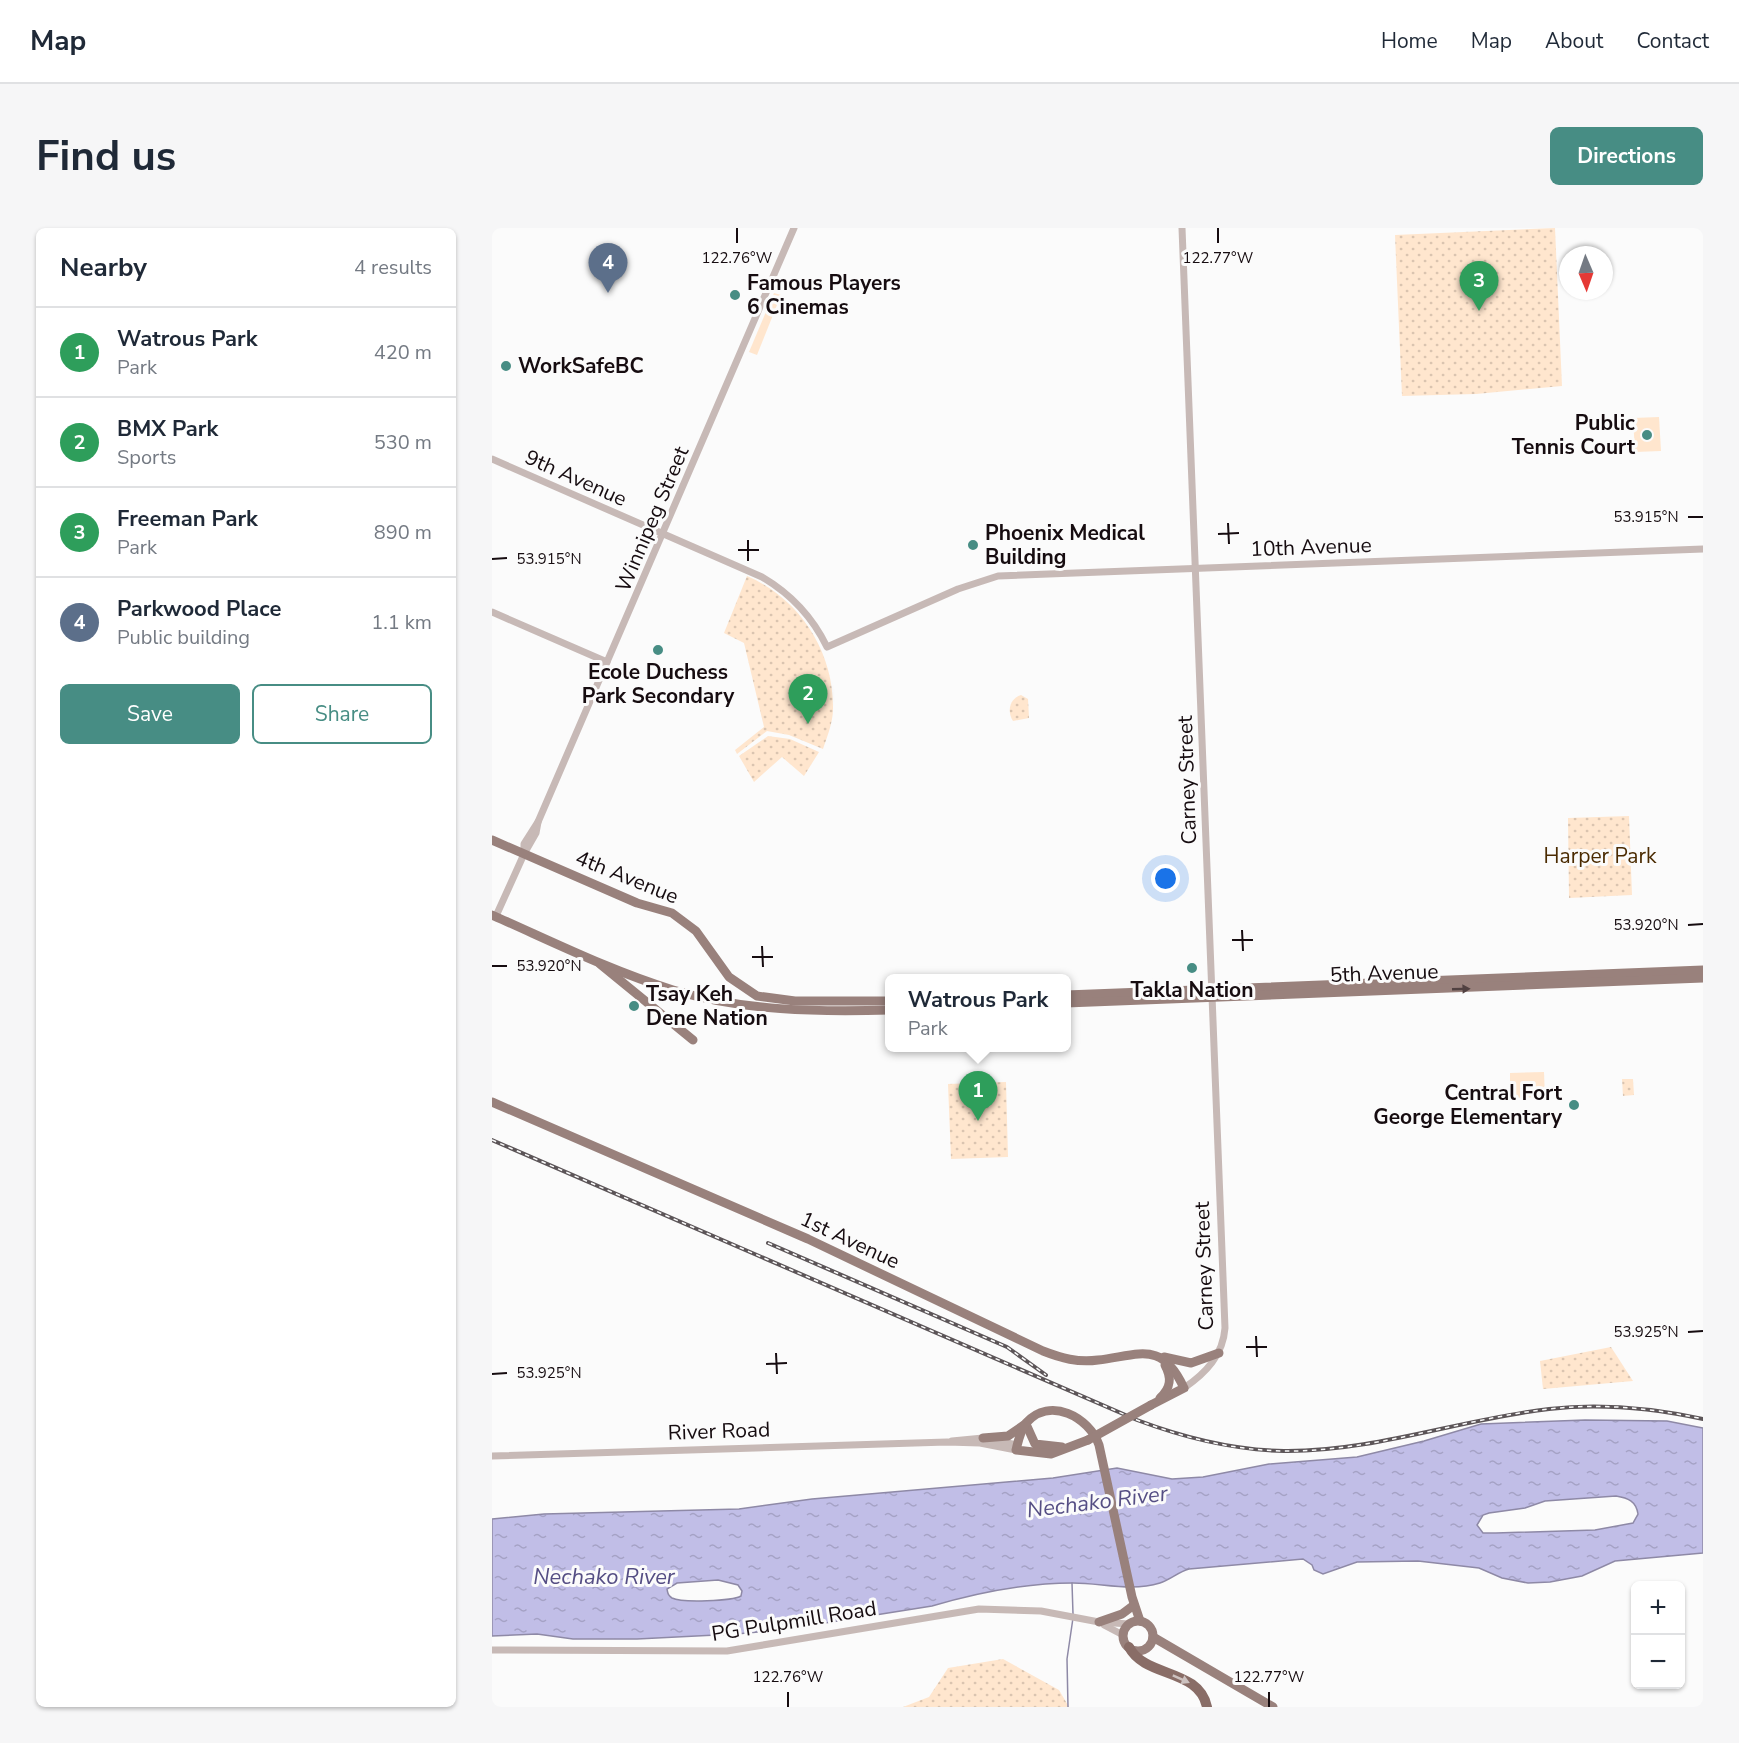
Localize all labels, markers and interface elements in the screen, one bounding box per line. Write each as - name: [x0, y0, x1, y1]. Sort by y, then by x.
- text: Map: [30, 22, 86, 60]
- text: Home: [1381, 27, 1438, 55]
- text: Map: [1471, 27, 1512, 55]
- text: About: [1545, 27, 1603, 55]
- text: Contact: [1636, 27, 1709, 55]
- button: Directions: [1550, 127, 1703, 185]
- text: Find us: [36, 128, 176, 185]
- pin: 4: [588, 244, 628, 293]
- north arrow: [1559, 246, 1613, 300]
- text: 122.76°W: [702, 248, 773, 268]
- text: 122.77°W: [1183, 248, 1254, 268]
- text: Nearby: [60, 250, 147, 285]
- text: 4 results: [354, 254, 432, 281]
- pin: 3: [1460, 262, 1498, 311]
- place label: Famous Players 6 Cinemas: [747, 269, 901, 321]
- marker: Famous Players 6 Cinemas: [728, 288, 742, 302]
- text: Watrous Park: [117, 324, 257, 354]
- text: 1: [74, 339, 86, 366]
- text: 420 m: [374, 339, 432, 366]
- place label: WorkSafeBC: [518, 352, 644, 380]
- text: Park: [117, 354, 157, 381]
- marker: WorkSafeBC: [499, 359, 513, 373]
- place label: Public Tennis Court: [1512, 409, 1636, 461]
- text: BMX Park: [117, 414, 218, 444]
- marker: Public Tennis Court: [1640, 428, 1654, 442]
- text: 2: [74, 429, 86, 456]
- text: 530 m: [374, 429, 432, 456]
- street label: Winnipeg Street: [609, 442, 695, 596]
- street label: 9th Avenue: [521, 443, 631, 513]
- text: Sports: [117, 444, 176, 471]
- text: Freeman Park: [117, 504, 258, 534]
- text: 53.915°N: [1613, 507, 1679, 527]
- text: 3: [74, 519, 86, 546]
- text: 890 m: [374, 519, 432, 546]
- place label: Phoenix Medical Building: [985, 519, 1145, 571]
- street label: 10th Avenue: [1250, 531, 1372, 563]
- text: Park: [117, 534, 157, 561]
- marker: Phoenix Medical Building: [966, 538, 980, 552]
- text: 53.915°N: [516, 549, 582, 569]
- text: Parkwood Place: [117, 594, 281, 624]
- text: 4: [74, 609, 86, 636]
- text: 1.1 km: [371, 609, 432, 636]
- text: Public building: [117, 624, 250, 651]
- marker: Ecole Duchess Park Secondary: [651, 643, 665, 657]
- place label: Ecole Duchess Park Secondary: [582, 658, 735, 710]
- pin: 2: [788, 674, 828, 724]
- button: Save: [60, 684, 240, 744]
- button: Share: [252, 684, 432, 744]
- street label: Carney Street: [1171, 714, 1203, 845]
- park label: Harper Park: [1544, 842, 1657, 870]
- street label: 4th Avenue: [571, 844, 683, 910]
- your location: [1151, 864, 1180, 893]
- text: 53.920°N: [1613, 915, 1679, 935]
- text: 53.920°N: [516, 956, 582, 976]
- street label: 5th Avenue: [1329, 957, 1439, 989]
- marker: Takla Nation: [1185, 961, 1199, 975]
- popup: [885, 974, 1071, 1052]
- place label: Takla Nation: [1131, 976, 1254, 1004]
- place label: Tsay Keh Dene Nation: [646, 980, 768, 1032]
- one-way arrow: [1452, 984, 1471, 993]
- text: Watrous Park: [908, 985, 1048, 1015]
- marker: Tsay Keh Dene Nation: [627, 999, 641, 1013]
- text: Park: [908, 1015, 948, 1042]
- pin: 1: [958, 1072, 998, 1121]
- place label: Central Fort George Elementary: [1373, 1079, 1563, 1131]
- marker: Central Fort George Elementary: [1567, 1098, 1581, 1112]
- street label: Carney Street: [1188, 1200, 1220, 1331]
- street label: 1st Avenue: [796, 1205, 904, 1275]
- text: 53.925°N: [1613, 1322, 1679, 1342]
- text: 53.925°N: [516, 1363, 582, 1383]
- street label: River Road: [667, 1415, 771, 1447]
- water label: Nechako River: [1025, 1478, 1170, 1526]
- water label: Nechako River: [533, 1562, 676, 1592]
- map controls: [1631, 1581, 1685, 1689]
- button: +: [1631, 1581, 1685, 1635]
- street label: PG Pulpmill Road: [709, 1594, 879, 1648]
- button: −: [1631, 1635, 1685, 1689]
- text: 122.76°W: [753, 1667, 824, 1687]
- text: 122.77°W: [1234, 1667, 1305, 1687]
- one-way arrow: [1172, 1674, 1189, 1683]

